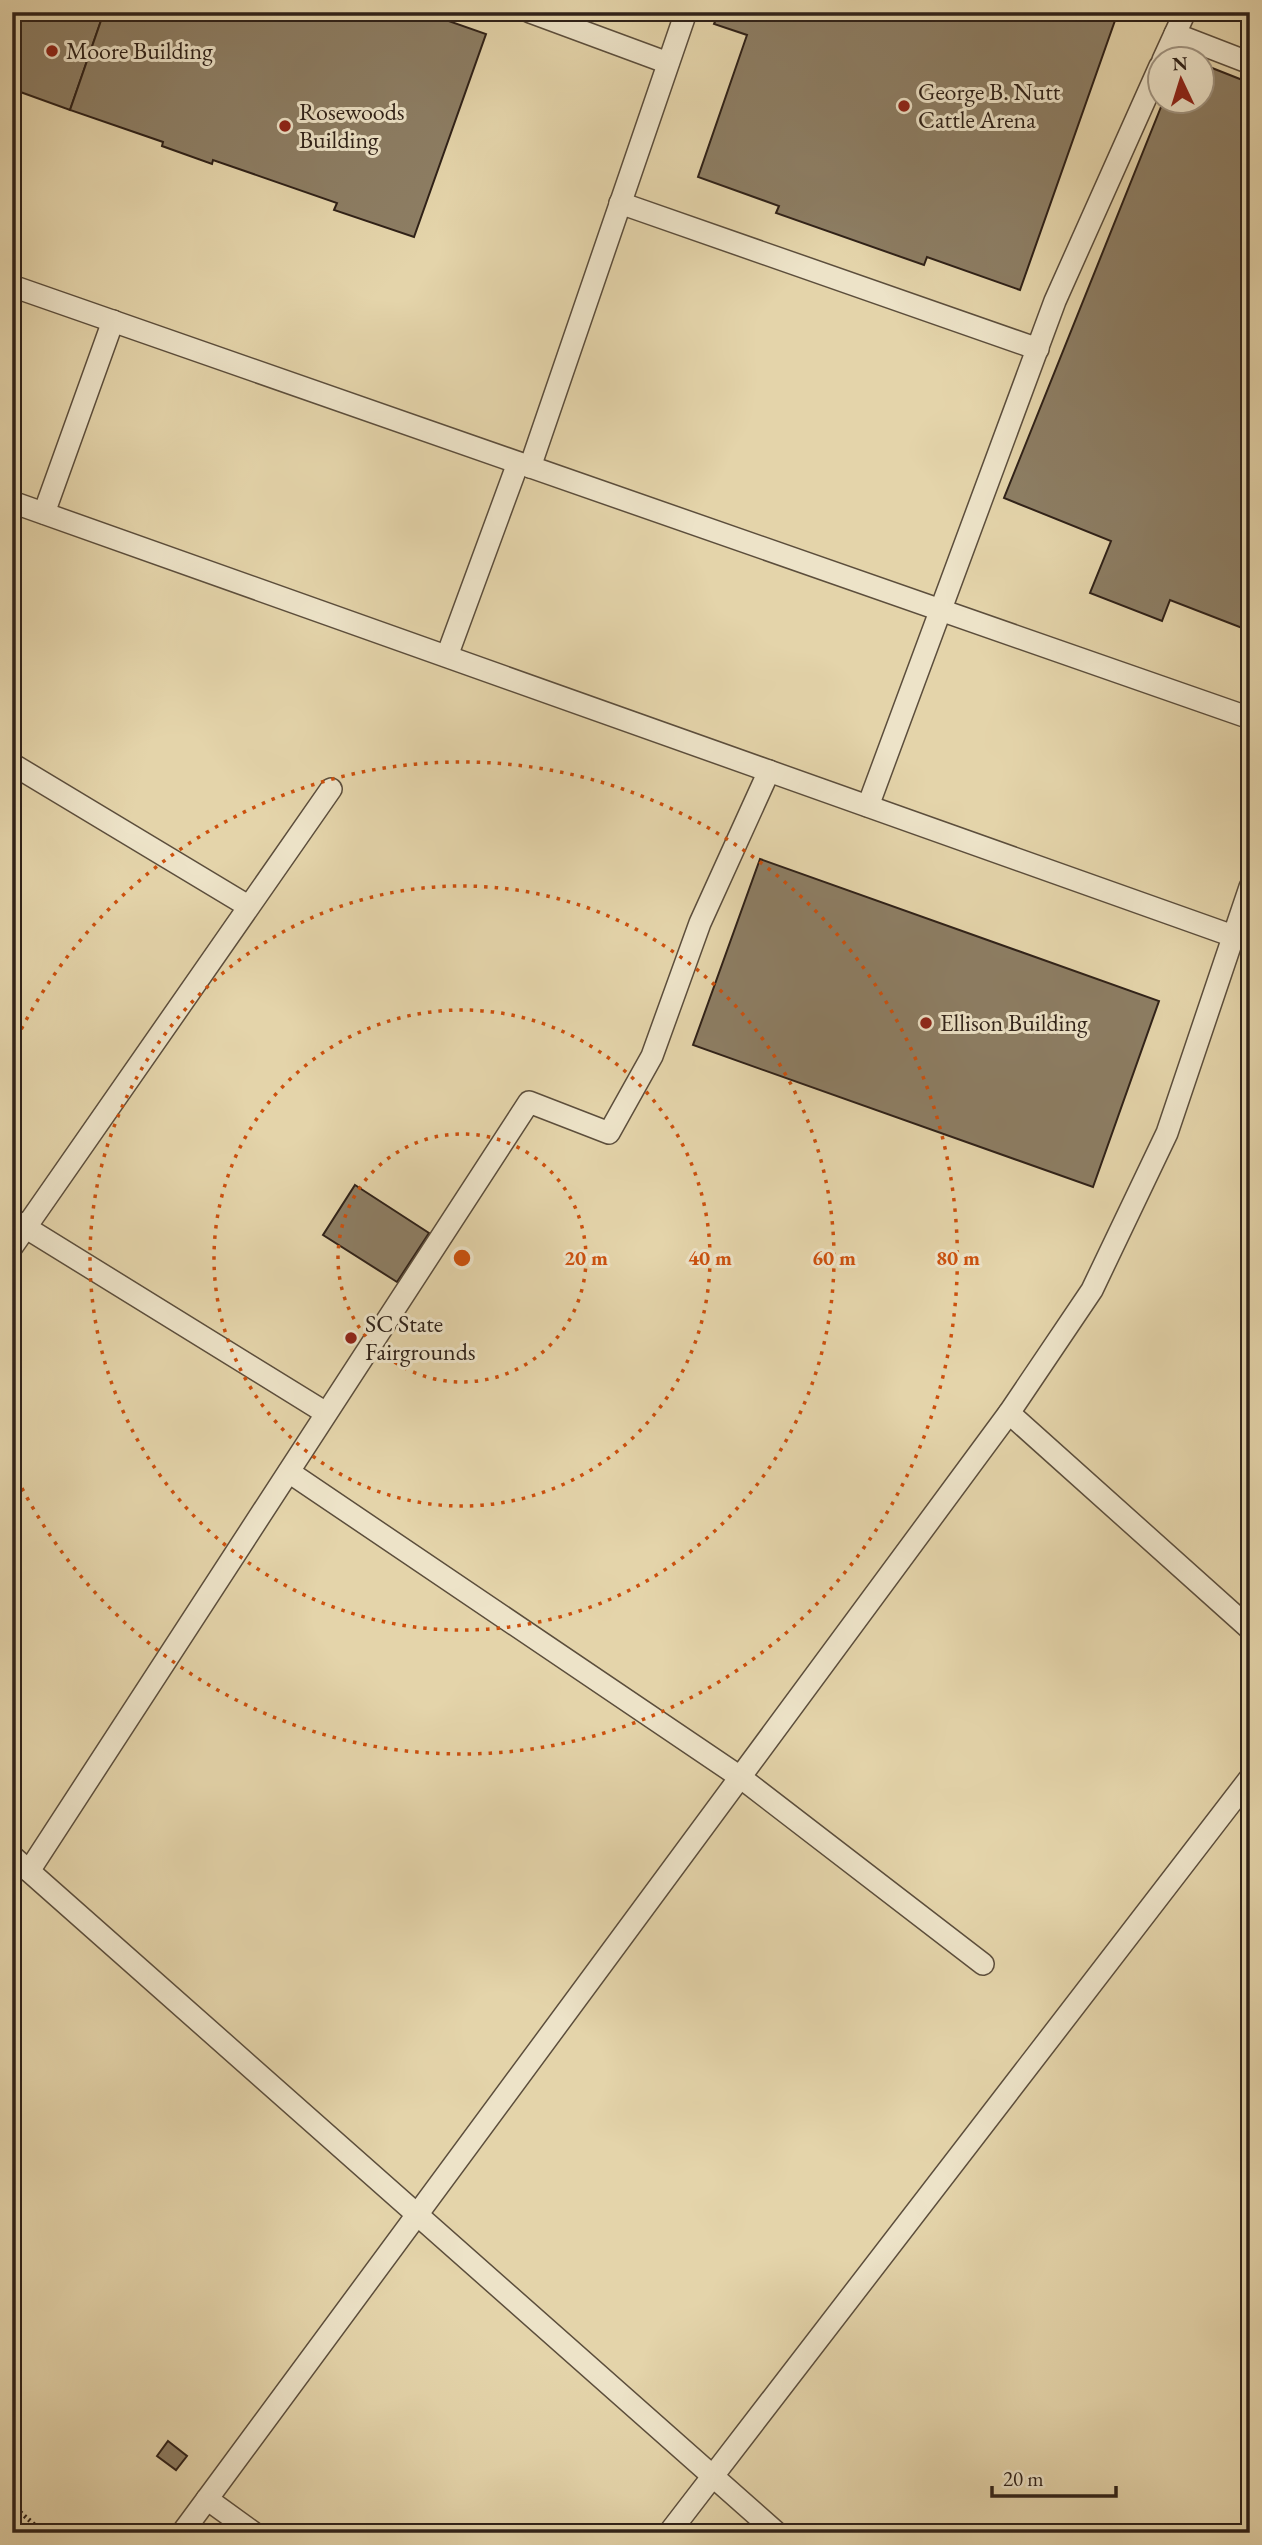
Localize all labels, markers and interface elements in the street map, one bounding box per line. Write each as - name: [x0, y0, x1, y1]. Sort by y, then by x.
- place label: Moore Building: [66, 35, 213, 66]
- marker: Moore Building: [44, 43, 60, 59]
- north arrow: [1146, 46, 1216, 116]
- text: N: [1171, 50, 1189, 77]
- place label: George B. Nutt Cattle Arena: [918, 76, 1061, 135]
- place label: Rosewoods Building: [299, 96, 405, 155]
- marker: George B. Nutt Cattle Arena: [896, 98, 912, 114]
- marker: Rosewoods Building: [277, 118, 293, 134]
- place label: Ellison Building: [940, 1007, 1088, 1038]
- marker: Ellison Building: [918, 1015, 934, 1031]
- text: 20 m: [564, 1244, 608, 1271]
- text: 40 m: [688, 1244, 732, 1271]
- text: 60 m: [812, 1244, 856, 1271]
- text: 80 m: [936, 1244, 980, 1271]
- centre of rings: [450, 1246, 474, 1270]
- place label: SC State Fairgrounds: [365, 1308, 476, 1367]
- marker: SC State Fairgrounds: [343, 1330, 359, 1346]
- scale bar: [992, 2454, 1117, 2498]
- text: 20 m: [1003, 2465, 1044, 2492]

